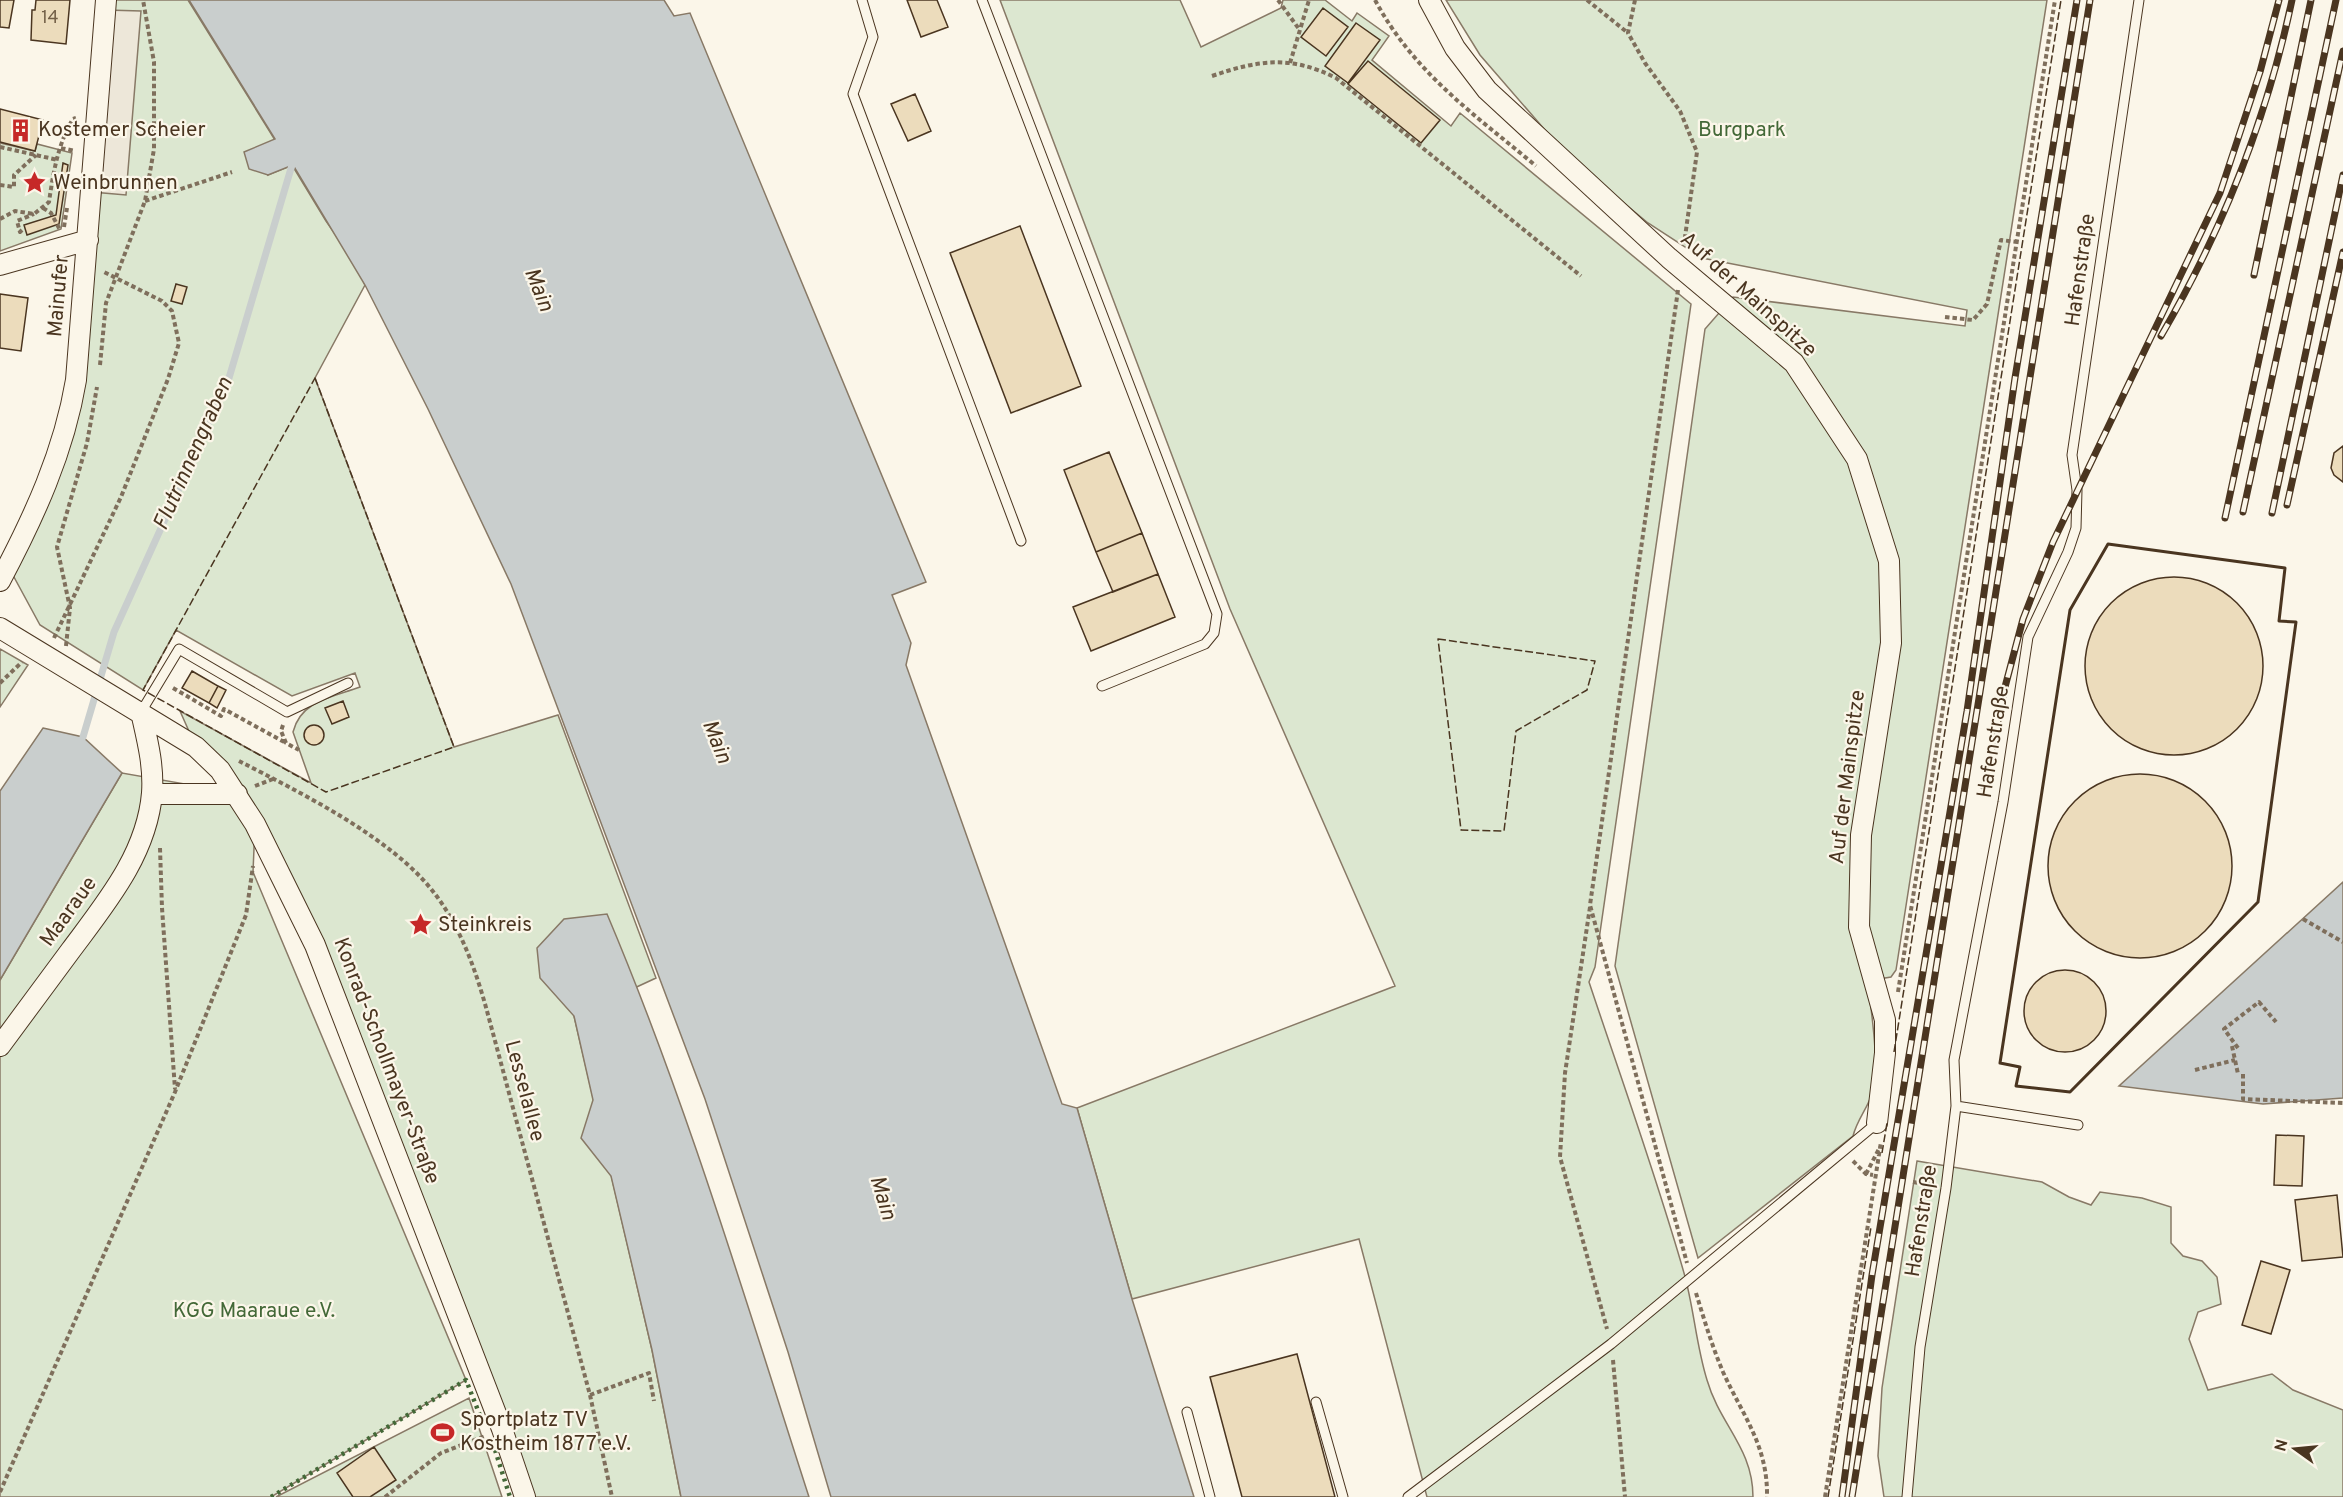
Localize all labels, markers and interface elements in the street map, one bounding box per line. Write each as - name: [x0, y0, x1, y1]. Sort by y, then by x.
- house number: 14: [41, 7, 59, 30]
- building icon: Kostemer Scheier: [7, 117, 33, 143]
- place label: Kostemer Scheier: [38, 117, 206, 144]
- park label: Burgpark: [1698, 117, 1786, 144]
- place icon: Weinbrunnen: [22, 170, 48, 196]
- place label: Weinbrunnen: [53, 170, 178, 197]
- street label: Hafenstraße: [2060, 212, 2102, 328]
- street label: Auf der Mainspitze: [1674, 226, 1822, 364]
- street label: Mainufer: [42, 254, 76, 338]
- water label: Main: [517, 264, 559, 316]
- water label: Flutrinnengraben: [148, 373, 240, 535]
- street label: Hafenstraße: [1972, 684, 2016, 800]
- street label: Auf der Mainspitze: [1824, 688, 1872, 866]
- water label: Main: [695, 716, 737, 768]
- street label: Maaraue: [34, 871, 104, 953]
- place icon: Steinkreis: [407, 912, 433, 938]
- place label: Steinkreis: [438, 912, 532, 939]
- street label: Konrad-Schollmayer-Straße: [326, 934, 446, 1188]
- street label: Lesselallee: [497, 1037, 551, 1145]
- street label: Hafenstraße: [1900, 1163, 1944, 1279]
- water label: Main: [863, 1173, 901, 1223]
- park label: KGG Maaraue e.V.: [173, 1298, 335, 1325]
- place label: Sportplatz TV Kostheim 1877 e.V.: [460, 1407, 631, 1458]
- sports icon: Sportplatz TV Kostheim 1877 e.V.: [429, 1419, 455, 1445]
- north arrow: [2265, 1419, 2325, 1479]
- text: N: [2271, 1437, 2294, 1454]

